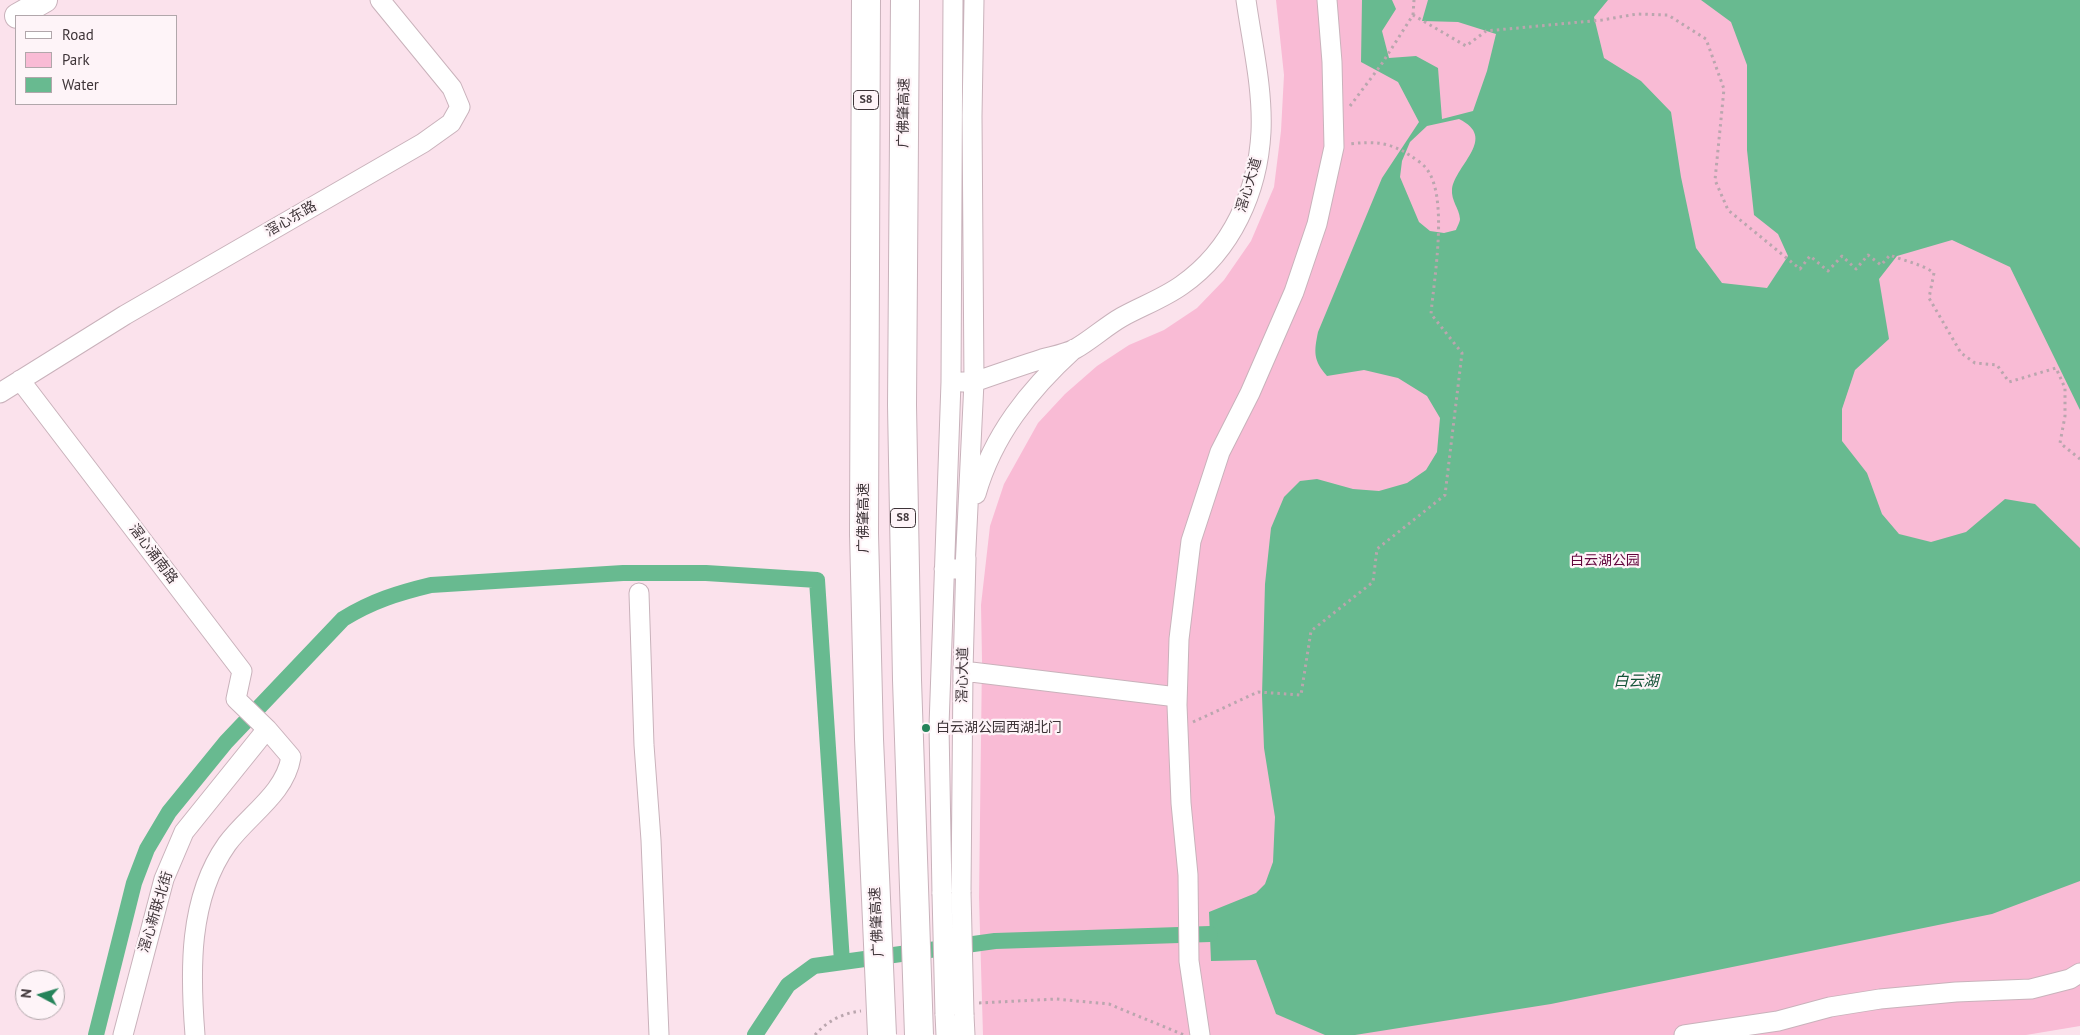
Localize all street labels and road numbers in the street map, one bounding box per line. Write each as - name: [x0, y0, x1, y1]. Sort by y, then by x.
- street label: 广佛肇高速: [895, 78, 913, 148]
- road number: S8: [854, 90, 878, 110]
- street label: 滘心大道: [1233, 156, 1265, 214]
- street label: 滘心东路: [263, 198, 319, 240]
- street label: 广佛肇高速: [856, 483, 872, 553]
- road number: S8: [890, 508, 916, 528]
- street label: 滘心涌南路: [125, 521, 181, 587]
- street label: 滘心大道: [954, 647, 972, 703]
- street label: 滘心新联北街: [136, 869, 176, 955]
- street label: 广佛肇高速: [867, 887, 887, 957]

